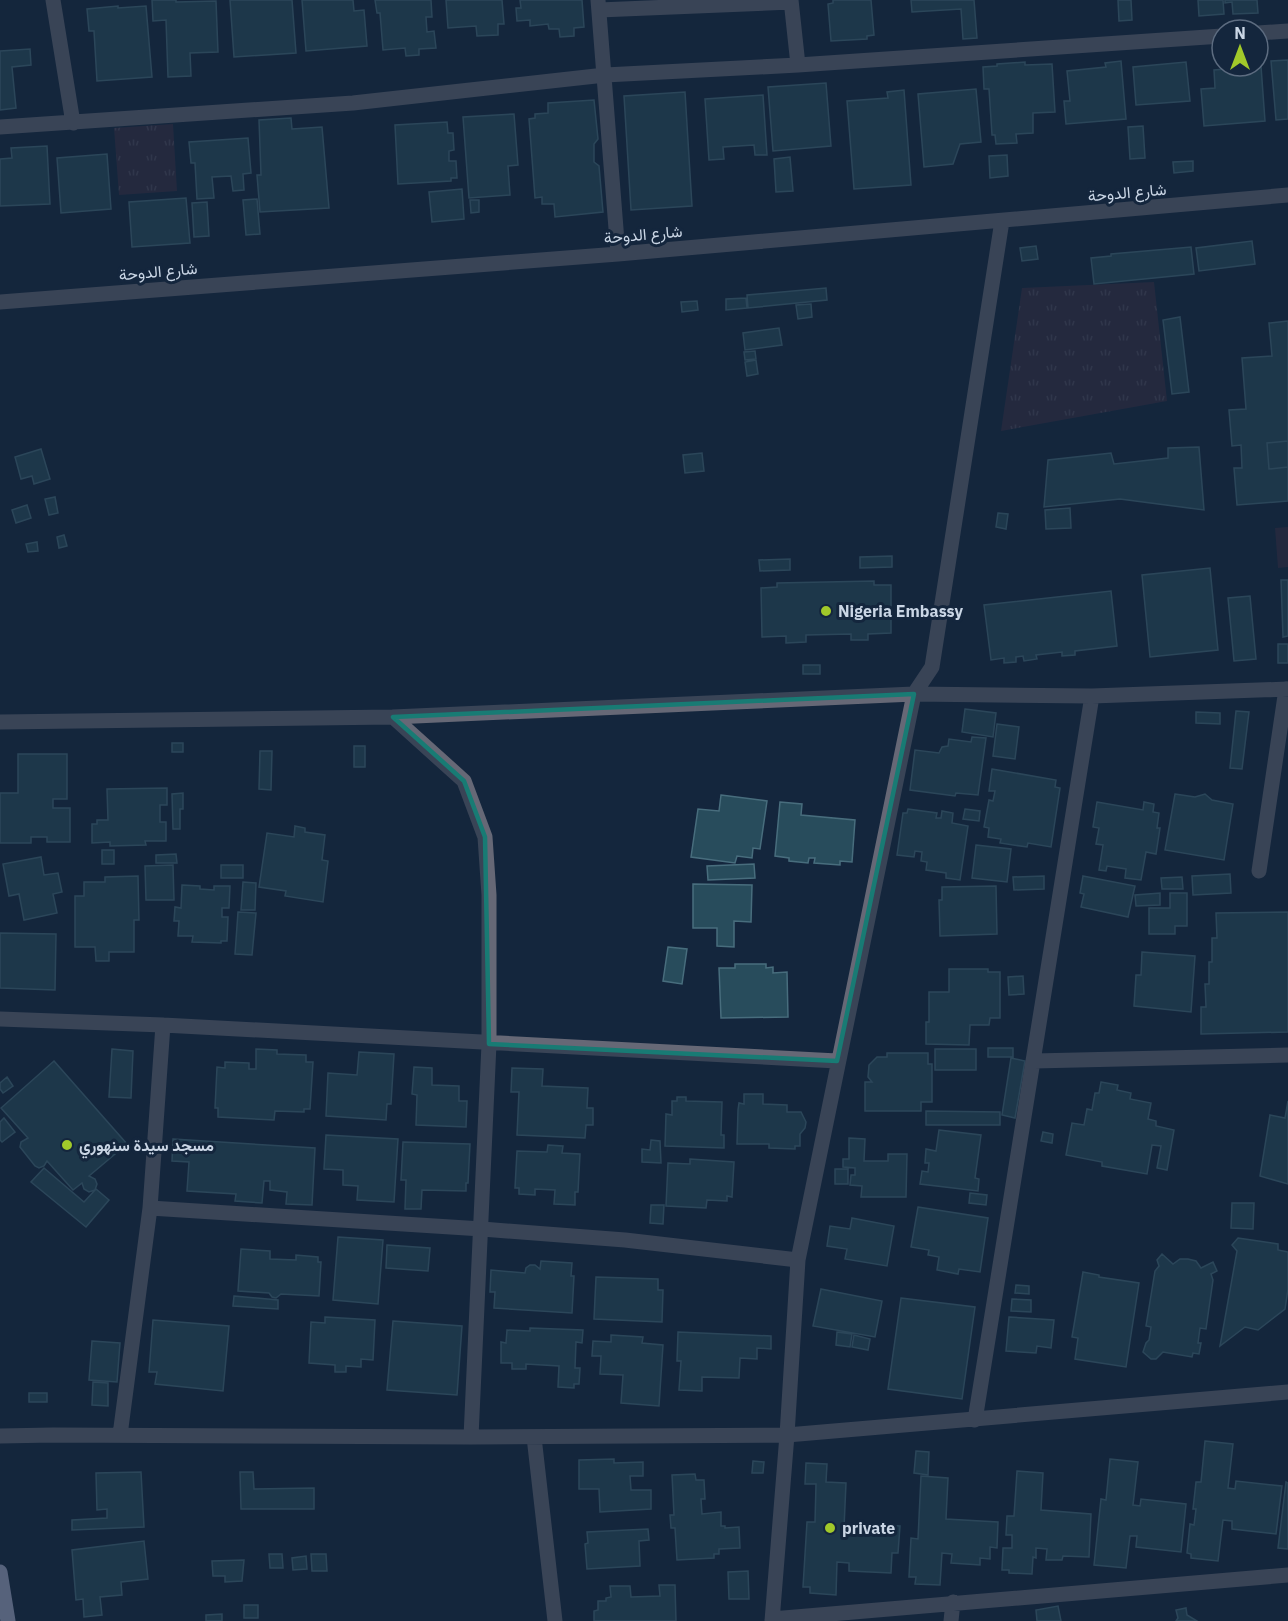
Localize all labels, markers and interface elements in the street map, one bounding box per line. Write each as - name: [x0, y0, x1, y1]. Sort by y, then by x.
- north arrow: [1210, 18, 1270, 78]
- text: N: [1234, 23, 1246, 43]
- street label: شارع الدوحة: [1087, 179, 1167, 207]
- street label: شارع الدوحة: [603, 221, 683, 249]
- street label: شارع الدوحة: [118, 258, 198, 286]
- place label: Nigeria Embassy: [838, 601, 964, 621]
- marker: Nigeria Embassy: [819, 604, 833, 618]
- place label: مسجد سيدة سنهوري: [79, 1135, 214, 1159]
- marker: مسجد سيدة سنهوري: [60, 1138, 74, 1152]
- place label: private: [842, 1518, 895, 1538]
- marker: private: [823, 1521, 837, 1535]

